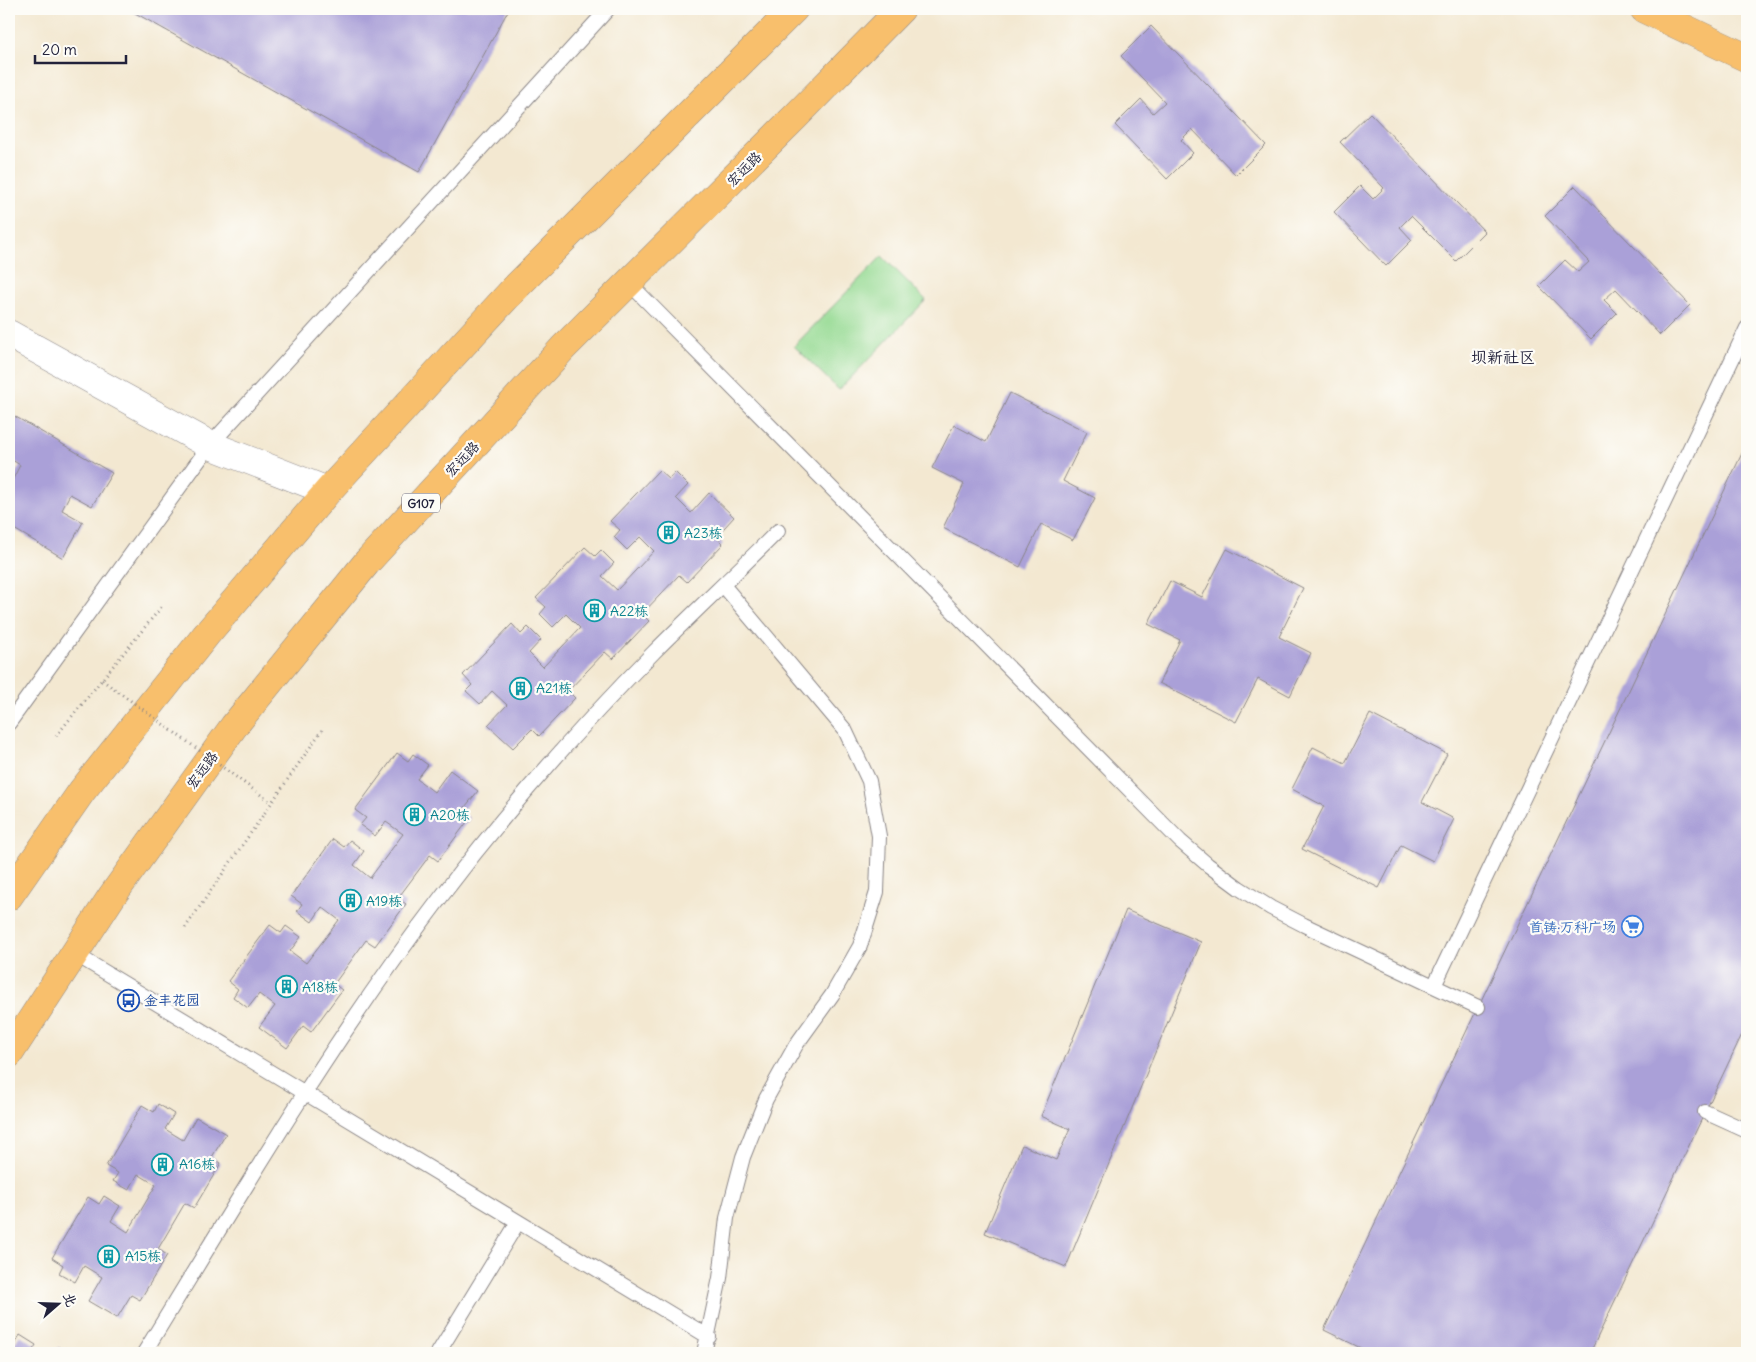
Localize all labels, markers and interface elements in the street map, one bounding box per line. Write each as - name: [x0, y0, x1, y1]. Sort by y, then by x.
- scale bar: [35, 32, 126, 64]
- text: 20 m: [42, 40, 77, 59]
- street label: 宏远路: [723, 148, 765, 190]
- district label: 坝新社区: [1471, 347, 1535, 367]
- street label: 宏远路: [441, 438, 483, 480]
- road number: G107: [402, 493, 440, 512]
- building icon: A23栋: [656, 521, 680, 545]
- place label: A23栋: [684, 524, 723, 542]
- building icon: A22栋: [582, 599, 606, 623]
- place label: A22栋: [610, 602, 648, 620]
- building icon: A21栋: [508, 676, 532, 700]
- place label: A21栋: [536, 679, 572, 697]
- street label: 宏远路: [182, 748, 222, 792]
- building icon: A20栋: [402, 803, 426, 827]
- place label: A20栋: [430, 806, 470, 824]
- building icon: A19栋: [338, 889, 362, 913]
- place label: A19栋: [366, 892, 402, 910]
- supermarket icon: 首铸·万科广场: [1620, 915, 1644, 939]
- place label: 首铸·万科广场: [1529, 918, 1616, 936]
- building icon: A18栋: [274, 975, 298, 999]
- place label: A18栋: [302, 978, 338, 996]
- bus stop icon: 金丰花园: [116, 988, 140, 1012]
- place label: 金丰花园: [144, 991, 200, 1009]
- building icon: A16栋: [151, 1152, 175, 1176]
- place label: A16栋: [179, 1155, 215, 1173]
- building icon: A15栋: [97, 1244, 121, 1268]
- place label: A15栋: [125, 1247, 161, 1265]
- north arrow: [32, 1280, 82, 1330]
- text: 北: [59, 1290, 81, 1309]

